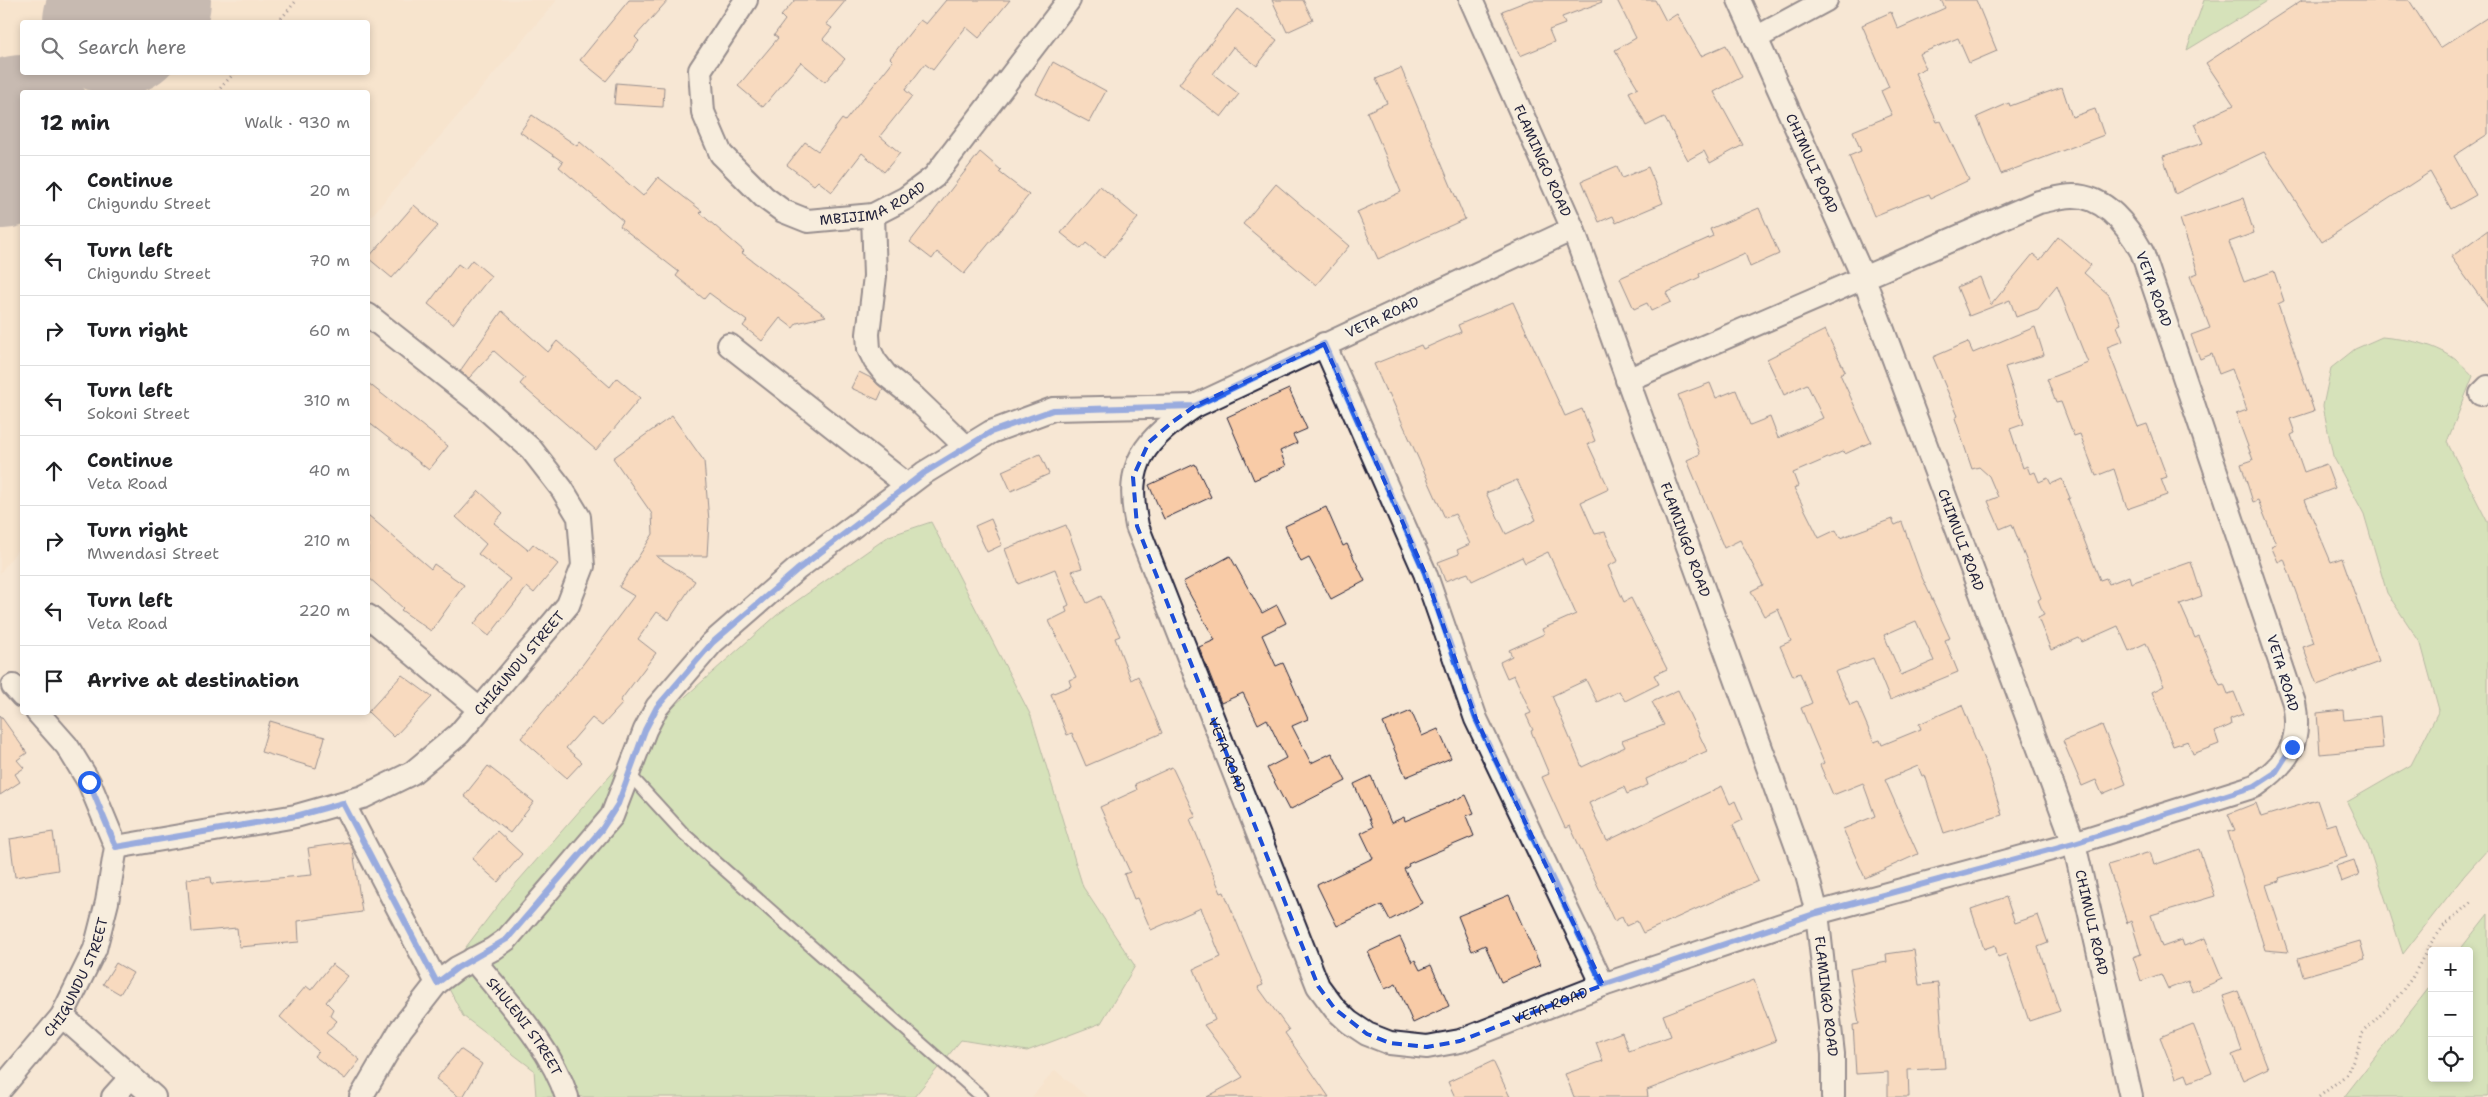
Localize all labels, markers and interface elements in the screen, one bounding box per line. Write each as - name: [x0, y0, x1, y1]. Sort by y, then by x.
- search box: [20, 20, 370, 75]
- icon: search: [38, 34, 66, 62]
- text: Search here: [78, 35, 187, 60]
- street label: FLAMINGO ROAD: [1510, 102, 1575, 220]
- text: 12 min: [40, 109, 110, 137]
- street label: CHIMULI ROAD: [1782, 111, 1842, 216]
- text: Walk · 930 m: [244, 112, 350, 133]
- text: Continue: [87, 168, 173, 193]
- icon: ahead: [40, 177, 68, 205]
- street label: MBIJIMA ROAD: [819, 178, 929, 229]
- text: 20 m: [309, 180, 350, 201]
- text: Chigundu Street: [87, 193, 211, 214]
- text: Turn left: [87, 238, 173, 263]
- icon: left: [40, 247, 68, 275]
- street label: VETA ROAD: [2132, 249, 2176, 329]
- text: 70 m: [309, 250, 350, 271]
- text: Chigundu Street: [87, 263, 211, 284]
- street label: VETA ROAD: [1342, 292, 1422, 342]
- icon: right: [40, 317, 68, 345]
- text: Turn right: [87, 318, 188, 343]
- text: 60 m: [309, 320, 350, 341]
- text: Turn left: [87, 378, 173, 403]
- icon: left: [40, 387, 68, 415]
- text: 310 m: [303, 390, 350, 411]
- text: Sokoni Street: [87, 403, 190, 424]
- text: Continue: [87, 448, 173, 473]
- icon: ahead: [40, 457, 68, 485]
- text: 40 m: [308, 460, 350, 481]
- text: Veta Road: [87, 473, 168, 494]
- street label: FLAMINGO ROAD: [1656, 480, 1715, 600]
- street label: CHIMULI ROAD: [1934, 486, 1988, 593]
- text: Turn right: [87, 518, 188, 543]
- icon: right: [40, 527, 68, 555]
- text: 210 m: [303, 530, 350, 551]
- text: Mwendasi Street: [87, 543, 219, 564]
- text: Turn left: [87, 588, 173, 613]
- icon: left: [40, 597, 68, 625]
- text: 220 m: [298, 600, 350, 621]
- street label: CHIGUNDU STREET: [470, 607, 569, 719]
- text: Veta Road: [87, 613, 168, 634]
- street label: VETA ROAD: [2263, 632, 2303, 714]
- icon: arrive: [40, 667, 68, 695]
- text: Arrive at destination: [87, 668, 299, 693]
- street label: VETA ROAD: [1204, 715, 1250, 795]
- route end: [2281, 736, 2304, 759]
- route start: [78, 771, 101, 794]
- street label: CHIMULI ROAD: [2071, 868, 2112, 977]
- street label: CHIGUNDU STREET: [40, 915, 112, 1040]
- street label: FLAMINGO ROAD: [1811, 935, 1842, 1058]
- map controls: [2428, 947, 2473, 1082]
- button: +: [2428, 947, 2473, 992]
- street label: SHULENI STREET: [483, 973, 566, 1079]
- street label: VETA ROAD: [1510, 983, 1591, 1028]
- button: −: [2428, 992, 2473, 1037]
- button: locate: [2428, 1037, 2473, 1082]

